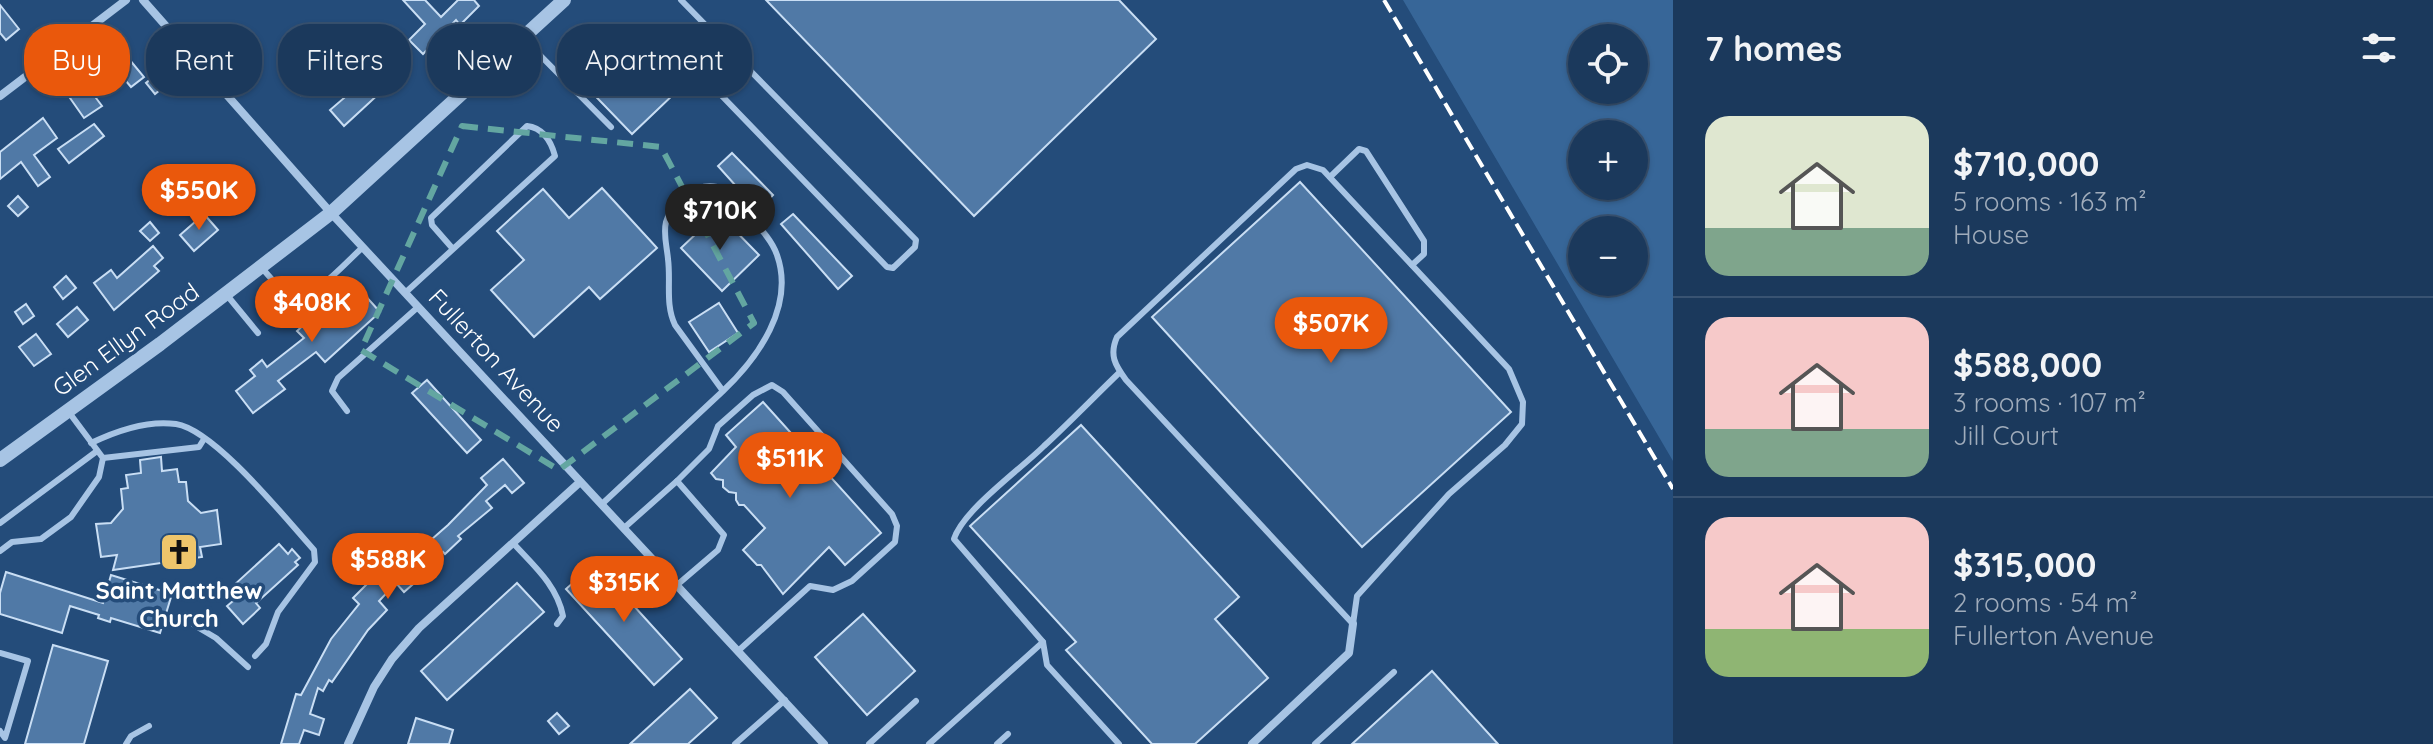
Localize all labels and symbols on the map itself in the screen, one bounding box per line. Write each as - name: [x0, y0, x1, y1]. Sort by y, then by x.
- pin: $550K: [143, 164, 255, 232]
- pin: $710K: [664, 184, 776, 252]
- street label: Glen Ellyn Road: [46, 276, 205, 402]
- pin: $408K: [256, 276, 368, 344]
- street label: Fullerton Avenue: [423, 282, 571, 438]
- pin: $507K: [1275, 297, 1387, 365]
- pin: $511K: [734, 432, 846, 500]
- church icon: Saint Matthew Church: [158, 531, 200, 573]
- pin: $588K: [332, 533, 444, 601]
- pin: $315K: [568, 556, 680, 624]
- place label: Saint Matthew Church: [96, 575, 262, 633]

